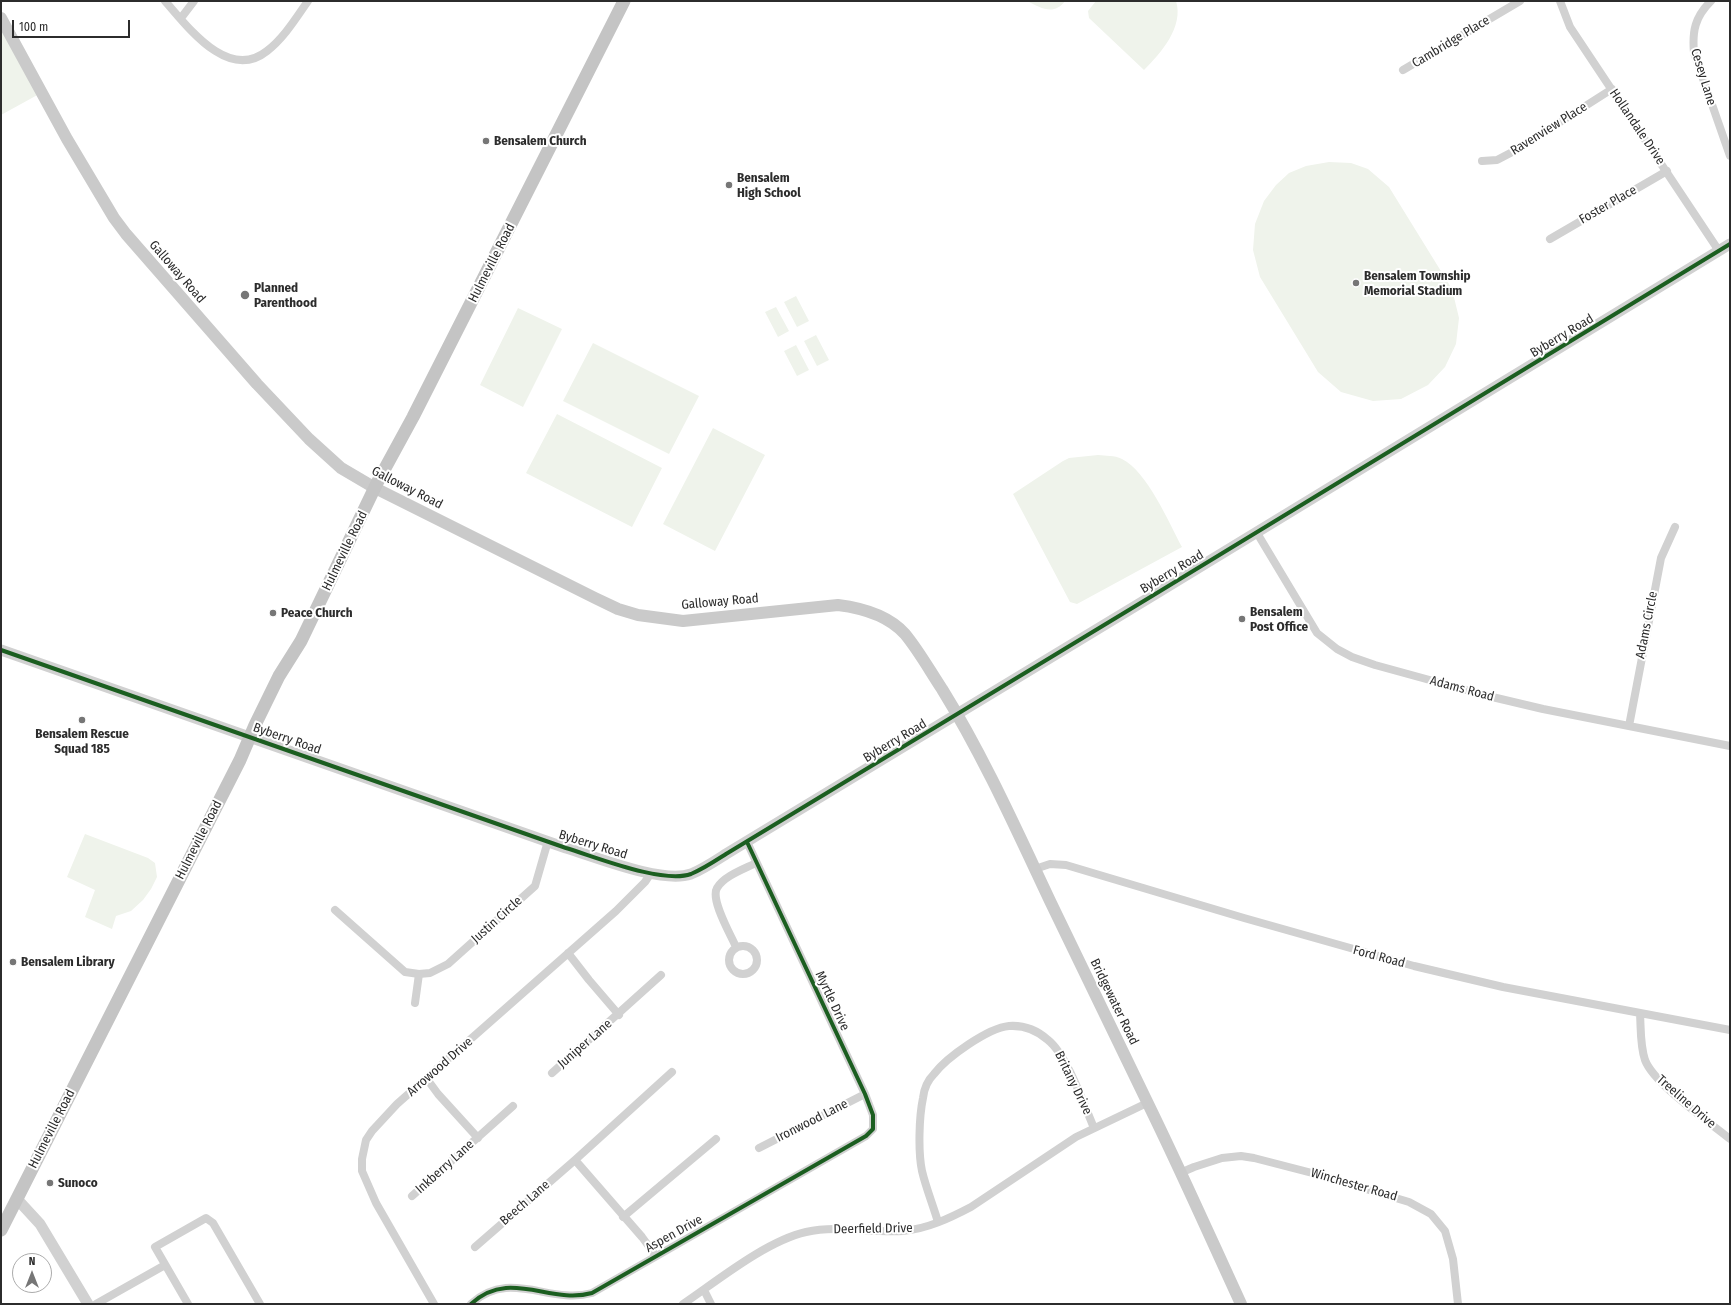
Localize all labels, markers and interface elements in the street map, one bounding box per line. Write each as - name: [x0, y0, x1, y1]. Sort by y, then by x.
- scale bar: [14, 12, 132, 38]
- street label: Cambridge Place: [1409, 13, 1493, 71]
- text: 100 m: [19, 20, 48, 34]
- street label: Cesey Lane: [1687, 47, 1719, 107]
- street label: Hollandale Drive: [1606, 86, 1668, 168]
- street label: Ravenview Place: [1508, 99, 1590, 159]
- place label: Bensalem Church: [494, 133, 586, 149]
- marker: Bensalem Church: [481, 136, 491, 146]
- place label: Bensalem High School: [737, 170, 801, 201]
- marker: Bensalem High School: [724, 180, 734, 190]
- street label: Foster Place: [1576, 182, 1640, 228]
- street label: Hulmeville Road: [465, 221, 519, 305]
- street label: Galloway Road: [146, 238, 208, 306]
- place label: Bensalem Township Memorial Stadium: [1364, 268, 1471, 299]
- marker: Bensalem Township Memorial Stadium: [1351, 278, 1361, 288]
- place label: Planned Parenthood: [254, 280, 317, 311]
- marker: Planned Parenthood: [239, 289, 251, 301]
- street label: Byberry Road: [1528, 311, 1596, 361]
- street label: Galloway Road: [369, 463, 445, 513]
- street label: Hulmeville Road: [319, 509, 371, 593]
- street label: Byberry Road: [1138, 547, 1206, 597]
- street label: Adams Circle: [1633, 590, 1661, 660]
- street label: Galloway Road: [681, 591, 759, 613]
- place label: Bensalem Post Office: [1250, 604, 1308, 635]
- place label: Peace Church: [281, 605, 352, 621]
- marker: Peace Church: [268, 608, 278, 618]
- marker: Bensalem Post Office: [1237, 614, 1247, 624]
- street label: Adams Road: [1428, 673, 1496, 705]
- marker: Bensalem Rescue Squad 185: [77, 715, 87, 725]
- street label: Byberry Road: [861, 716, 929, 766]
- street label: Byberry Road: [251, 720, 323, 758]
- place label: Bensalem Rescue Squad 185: [35, 726, 129, 757]
- street label: Hulmeville Road: [172, 798, 226, 882]
- street label: Byberry Road: [557, 827, 629, 863]
- street label: Justin Circle: [468, 893, 526, 947]
- street label: Ford Road: [1351, 943, 1407, 971]
- place label: Bensalem Library: [21, 954, 115, 970]
- street label: Bridgewater Road: [1086, 956, 1142, 1048]
- marker: Bensalem Library: [8, 957, 18, 967]
- street label: Myrtle Drive: [811, 969, 853, 1033]
- street label: Juniper Lane: [555, 1016, 615, 1072]
- street label: Arrowood Drive: [404, 1034, 476, 1100]
- street label: Britany Drive: [1051, 1049, 1095, 1117]
- street label: Treeline Drive: [1653, 1072, 1719, 1132]
- street label: Hulmeville Road: [25, 1087, 79, 1171]
- street label: Ironwood Lane: [773, 1096, 851, 1146]
- street label: Inkberry Lane: [413, 1137, 477, 1197]
- street label: Winchester Road: [1309, 1165, 1399, 1205]
- place label: Sunoco: [58, 1175, 98, 1191]
- street label: Beech Lane: [497, 1177, 553, 1229]
- marker: Sunoco: [45, 1178, 55, 1188]
- street label: Aspen Drive: [643, 1212, 705, 1256]
- street label: Deerfield Drive: [833, 1221, 913, 1237]
- north arrow: [12, 1253, 52, 1293]
- text: N: [29, 1255, 35, 1268]

